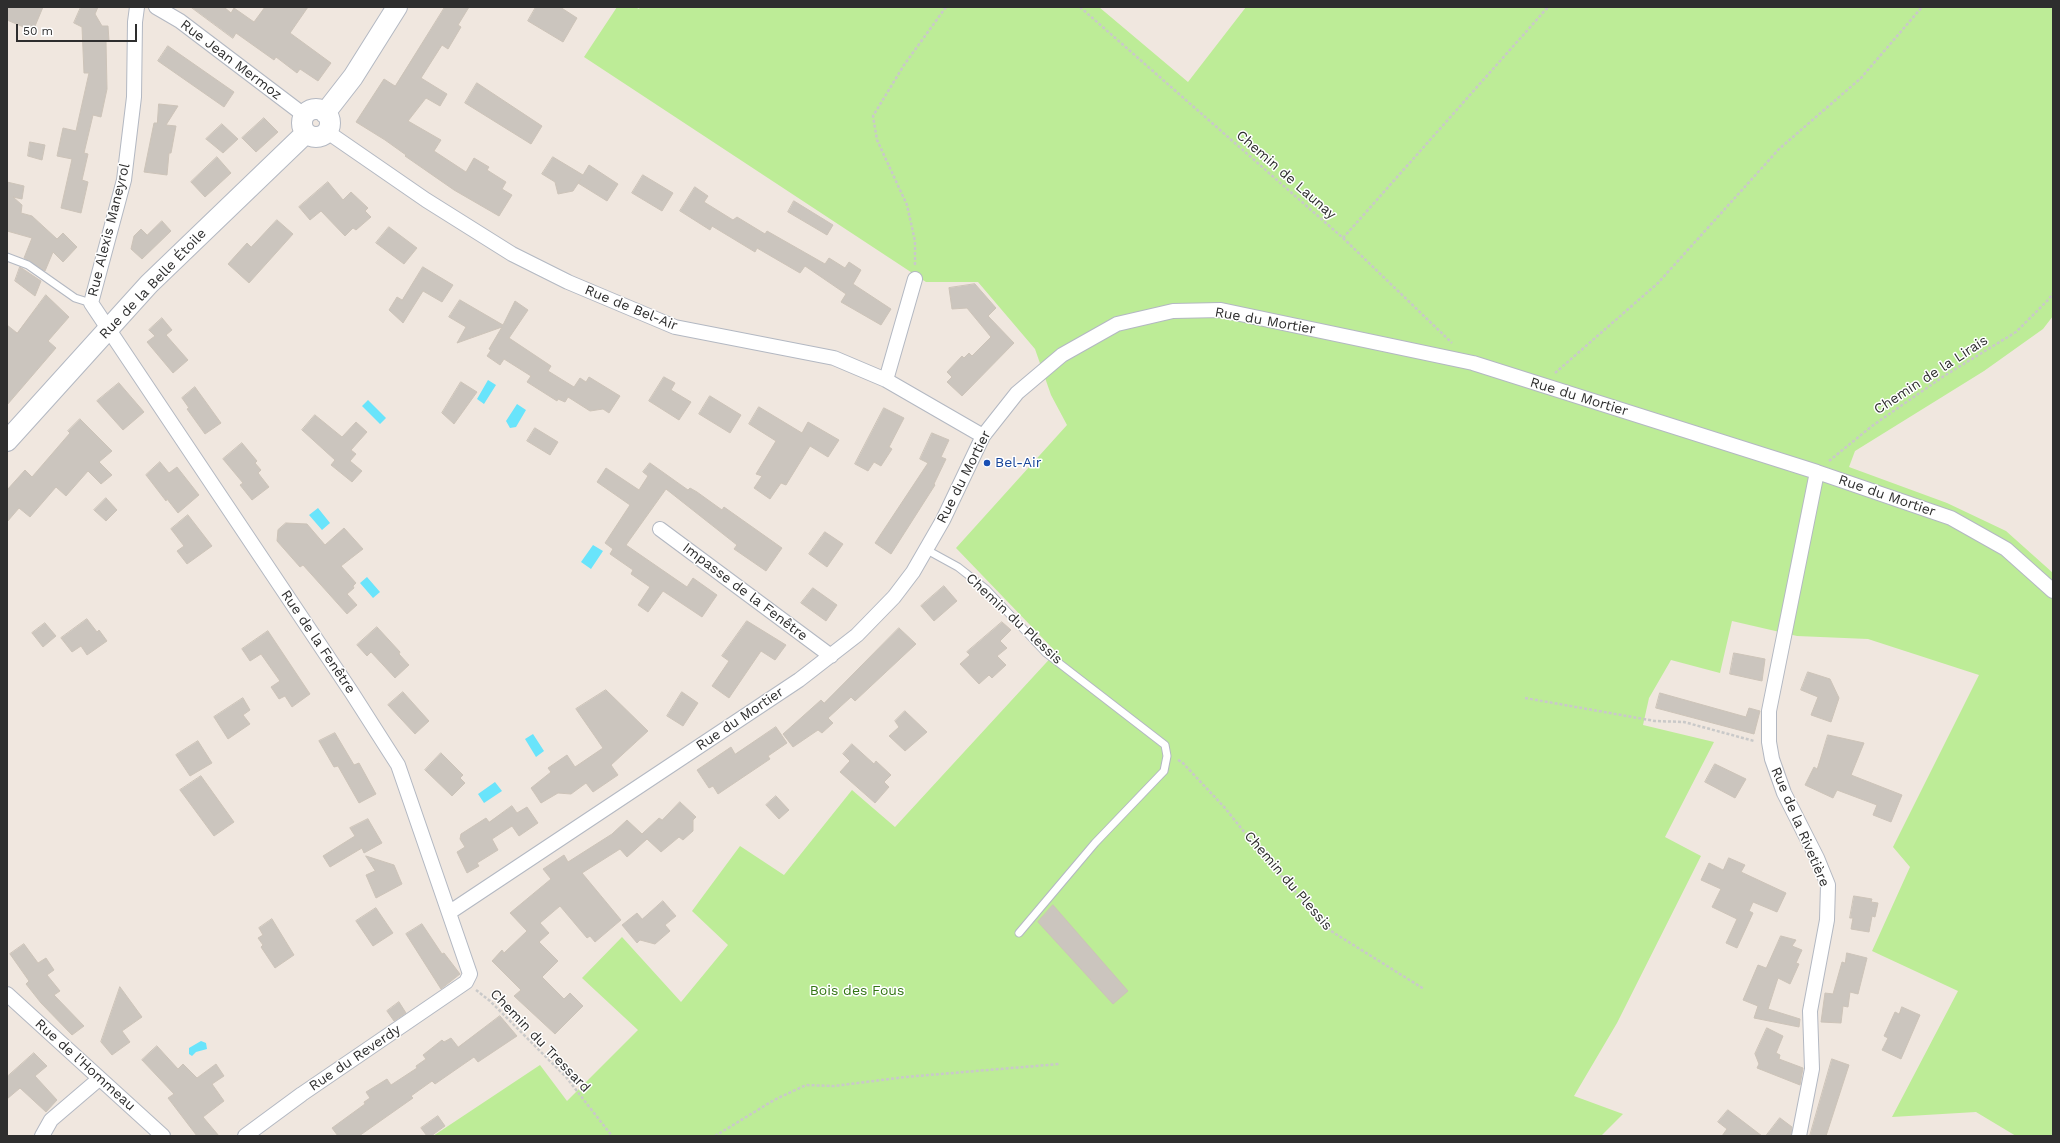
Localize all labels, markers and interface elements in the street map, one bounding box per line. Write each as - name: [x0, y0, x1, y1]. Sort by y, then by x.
- scale bar: [18, 16, 139, 42]
- street label: Rue Jean Mermoz: [177, 16, 285, 104]
- text: 50 m: [23, 24, 53, 38]
- street label: Chemin de Launay: [1233, 127, 1339, 223]
- street label: Rue Alexis Maneyrol: [84, 162, 134, 298]
- street label: Rue de la Belle Étoile: [96, 225, 210, 343]
- street label: Rue de Bel-Air: [582, 282, 680, 334]
- street label: Rue du Mortier: [1213, 304, 1317, 338]
- street label: Chemin de la Lirais: [1871, 332, 1991, 418]
- street label: Rue du Mortier: [1528, 374, 1630, 420]
- street label: Rue du Mortier: [933, 428, 995, 526]
- place label: Bel-Air: [995, 455, 1041, 471]
- marker: Bel-Air: [982, 458, 992, 468]
- street label: Rue du Mortier: [1836, 471, 1938, 521]
- street label: Impasse de la Fenêtre: [679, 540, 811, 644]
- street label: Chemin du Plessis: [962, 570, 1066, 668]
- street label: Rue de la Fenêtre: [277, 587, 359, 697]
- street label: Rue du Mortier: [693, 684, 787, 754]
- street label: Rue de la Rivetière: [1767, 765, 1833, 889]
- street label: Chemin du Plessis: [1240, 828, 1336, 934]
- park label: Bois des Fous: [810, 983, 904, 999]
- street label: Chemin du Tressard: [486, 986, 594, 1096]
- street label: Rue de l'Hommeau: [31, 1015, 139, 1115]
- street label: Rue du Reverdy: [306, 1021, 404, 1095]

